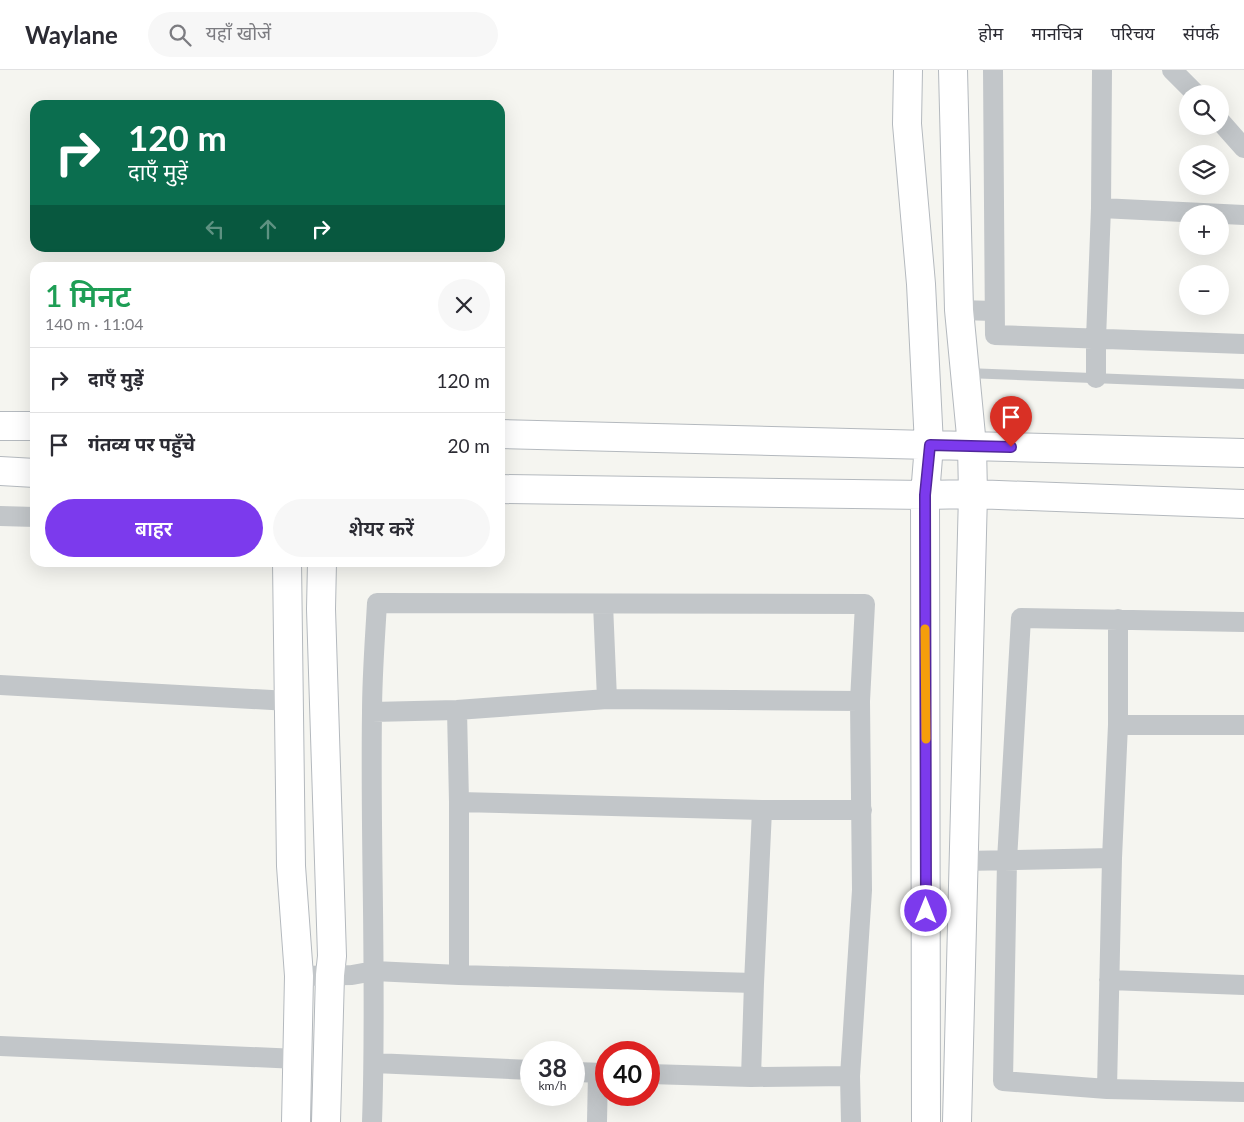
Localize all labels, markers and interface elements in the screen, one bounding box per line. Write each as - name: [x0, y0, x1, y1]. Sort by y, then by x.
- search box: [148, 12, 498, 57]
- text: Waylane: [25, 20, 118, 49]
- icon: search: [166, 21, 194, 49]
- text: यहाँ खोजें: [206, 21, 271, 44]
- text: होम: [978, 22, 1003, 44]
- text: मानचित्र: [1031, 22, 1083, 44]
- text: परिचय: [1111, 22, 1155, 44]
- text: संपर्क: [1183, 22, 1219, 44]
- map controls: [1179, 85, 1229, 315]
- button: search: [1179, 85, 1229, 135]
- text: 120 m: [128, 116, 227, 158]
- icon: right: [45, 120, 110, 185]
- button: layers: [1179, 145, 1229, 195]
- text: दाएँ मुड़ें: [128, 158, 188, 185]
- button: +: [1179, 205, 1229, 255]
- icon: left: [201, 215, 229, 243]
- icon: ahead: [254, 215, 282, 243]
- icon: right: [307, 215, 335, 243]
- button: −: [1179, 265, 1229, 315]
- text: 1 मिनट: [45, 277, 131, 313]
- button: close: [438, 279, 490, 331]
- text: 140 m · 11:04: [45, 314, 144, 333]
- icon: right: [45, 366, 73, 394]
- text: दाएँ मुड़ें: [88, 367, 144, 390]
- text: 120 m: [436, 369, 490, 392]
- pin: [990, 396, 1032, 447]
- icon: arrive: [997, 403, 1025, 431]
- icon: arrive: [45, 431, 73, 459]
- text: गंतव्य पर पहुँचे: [88, 432, 195, 455]
- text: 20 m: [447, 434, 490, 457]
- button: बाहर: [45, 499, 263, 557]
- button: शेयर करें: [273, 499, 490, 557]
- position arrow: [899, 884, 951, 936]
- speed limit sign: 40: [595, 1041, 660, 1106]
- text: 38: [538, 1052, 567, 1082]
- text: km/h: [538, 1078, 567, 1093]

